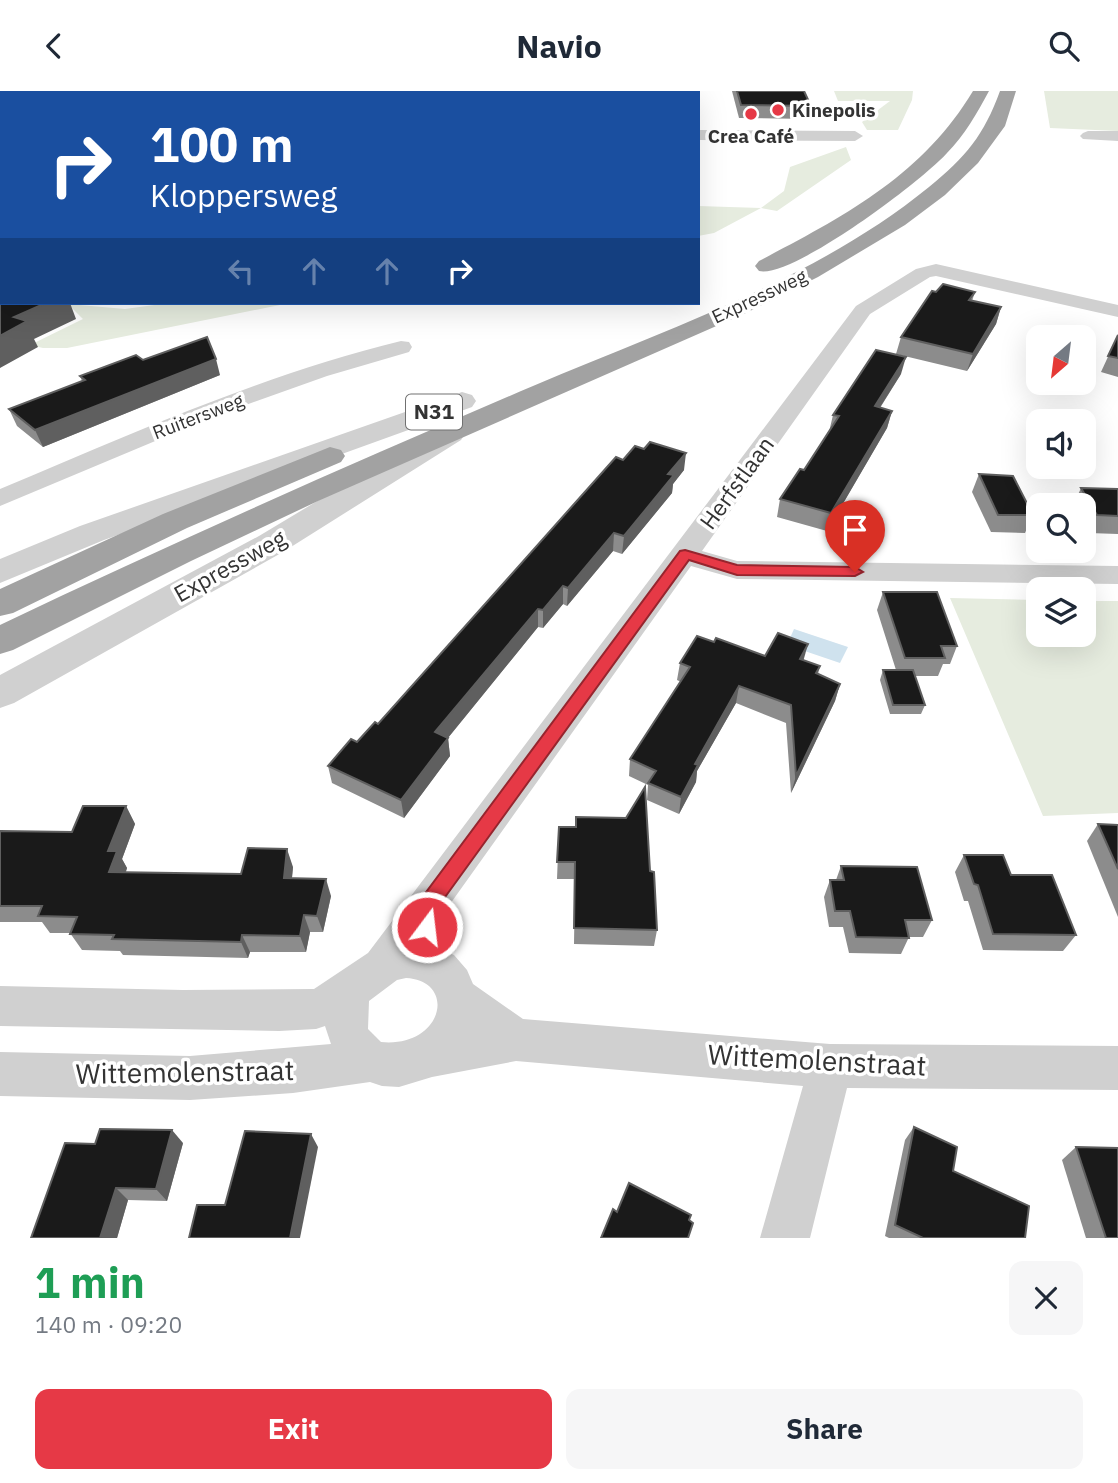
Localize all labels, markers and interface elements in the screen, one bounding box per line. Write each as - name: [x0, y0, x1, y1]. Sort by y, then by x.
- text: Navio: [516, 25, 602, 67]
- icon: back: [35, 27, 73, 65]
- icon: search: [1045, 27, 1083, 65]
- place label: Kinepolis: [792, 98, 876, 122]
- marker: Kinepolis: [770, 102, 786, 118]
- marker: Crea Café: [743, 106, 759, 122]
- text: 100 m: [150, 112, 294, 175]
- icon: right: [35, 119, 126, 210]
- place label: Crea Café: [708, 124, 794, 148]
- text: Kloppersweg: [150, 174, 338, 216]
- icon: left: [222, 252, 260, 290]
- icon: ahead: [295, 252, 333, 290]
- icon: ahead: [368, 252, 406, 290]
- icon: right: [441, 252, 479, 290]
- street label: Expressweg: [708, 264, 810, 328]
- north arrow: [1026, 325, 1096, 395]
- map controls: [1026, 325, 1096, 647]
- street label: Ruitersweg: [149, 388, 247, 444]
- road number: N31: [406, 395, 462, 429]
- button: sound: [1026, 409, 1096, 479]
- street label: Herfstlaan: [692, 430, 780, 535]
- button: search: [1026, 493, 1096, 563]
- pin: [825, 500, 885, 572]
- icon: arrive: [836, 511, 874, 549]
- street label: Expressweg: [168, 522, 291, 608]
- button: layers: [1026, 577, 1096, 647]
- position arrow: [390, 890, 464, 964]
- street label: Wittemolenstraat: [707, 1035, 927, 1084]
- street label: Wittemolenstraat: [75, 1051, 295, 1092]
- text: 1 min: [35, 1255, 145, 1310]
- button: close: [1009, 1261, 1083, 1335]
- text: 140 m · 09:20: [35, 1309, 182, 1339]
- button: Exit: [35, 1389, 552, 1469]
- button: Share: [566, 1389, 1083, 1469]

